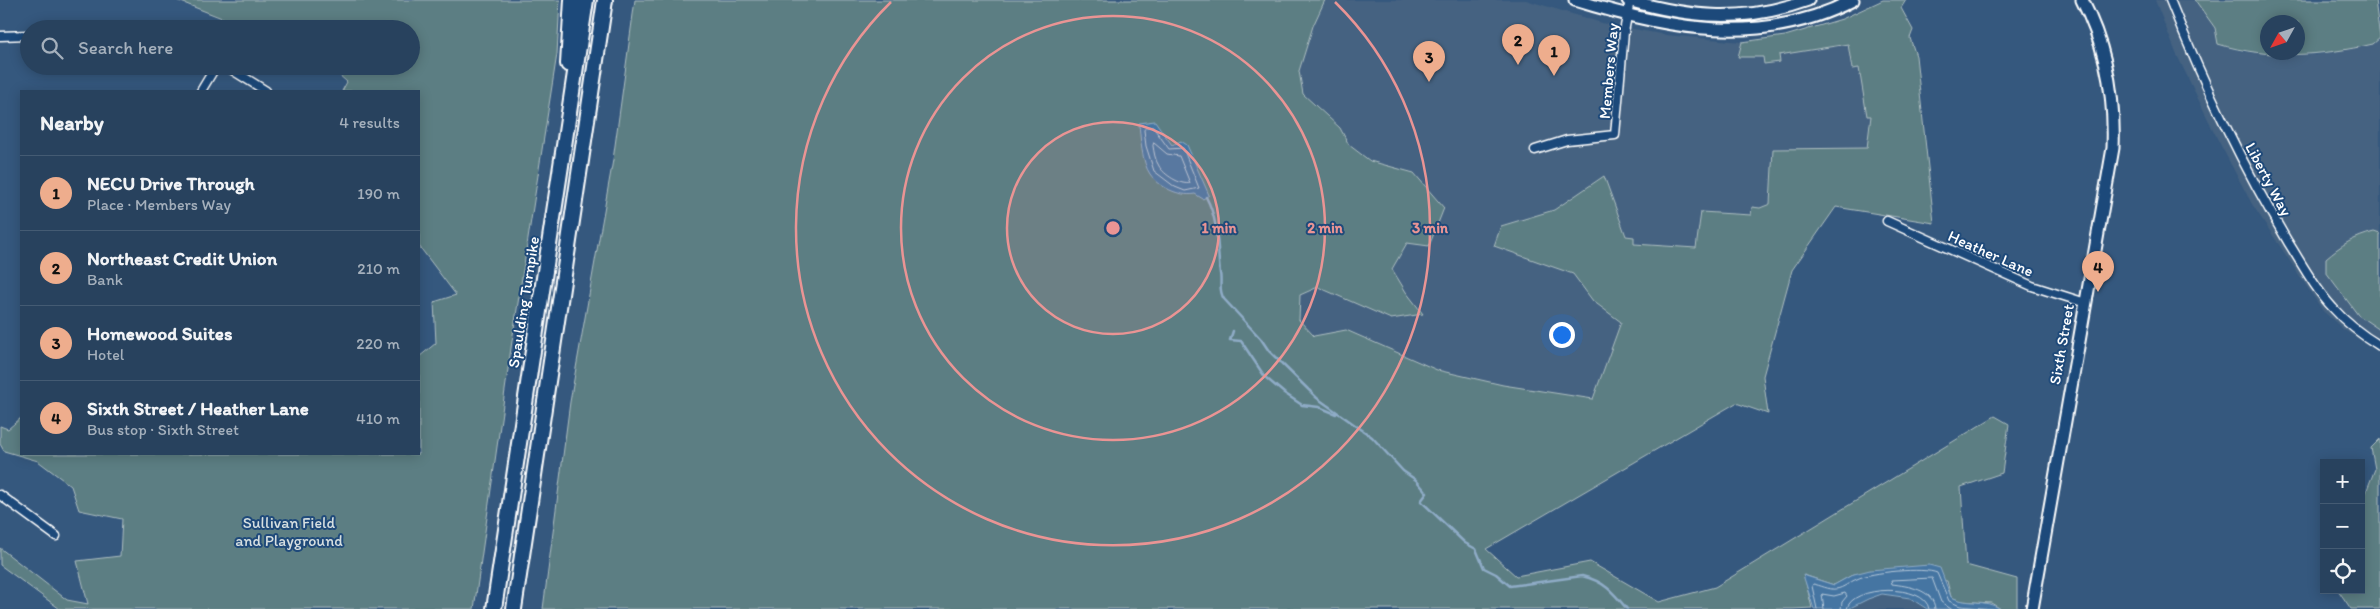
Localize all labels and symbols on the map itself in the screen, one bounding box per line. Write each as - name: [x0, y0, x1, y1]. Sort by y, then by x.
- north arrow: [2260, 15, 2305, 60]
- street label: Members Way: [1595, 22, 1622, 120]
- pin: 2: [1502, 24, 1534, 65]
- pin: 1: [1538, 35, 1570, 76]
- pin: 3: [1413, 41, 1445, 82]
- street label: Liberty Way: [2241, 139, 2296, 220]
- centre of rings: [1104, 219, 1122, 237]
- text: 1 min: [1202, 219, 1237, 237]
- text: 2 min: [1307, 219, 1344, 237]
- text: 3 min: [1412, 219, 1449, 237]
- street label: Heather Lane: [1945, 226, 2036, 281]
- street label: Spaulding Turnpike: [504, 235, 543, 369]
- pin: 4: [2082, 251, 2114, 292]
- street label: Sixth Street: [2045, 302, 2078, 386]
- your location: [1549, 322, 1575, 348]
- park label: Sullivan Field and Playground: [235, 513, 343, 550]

